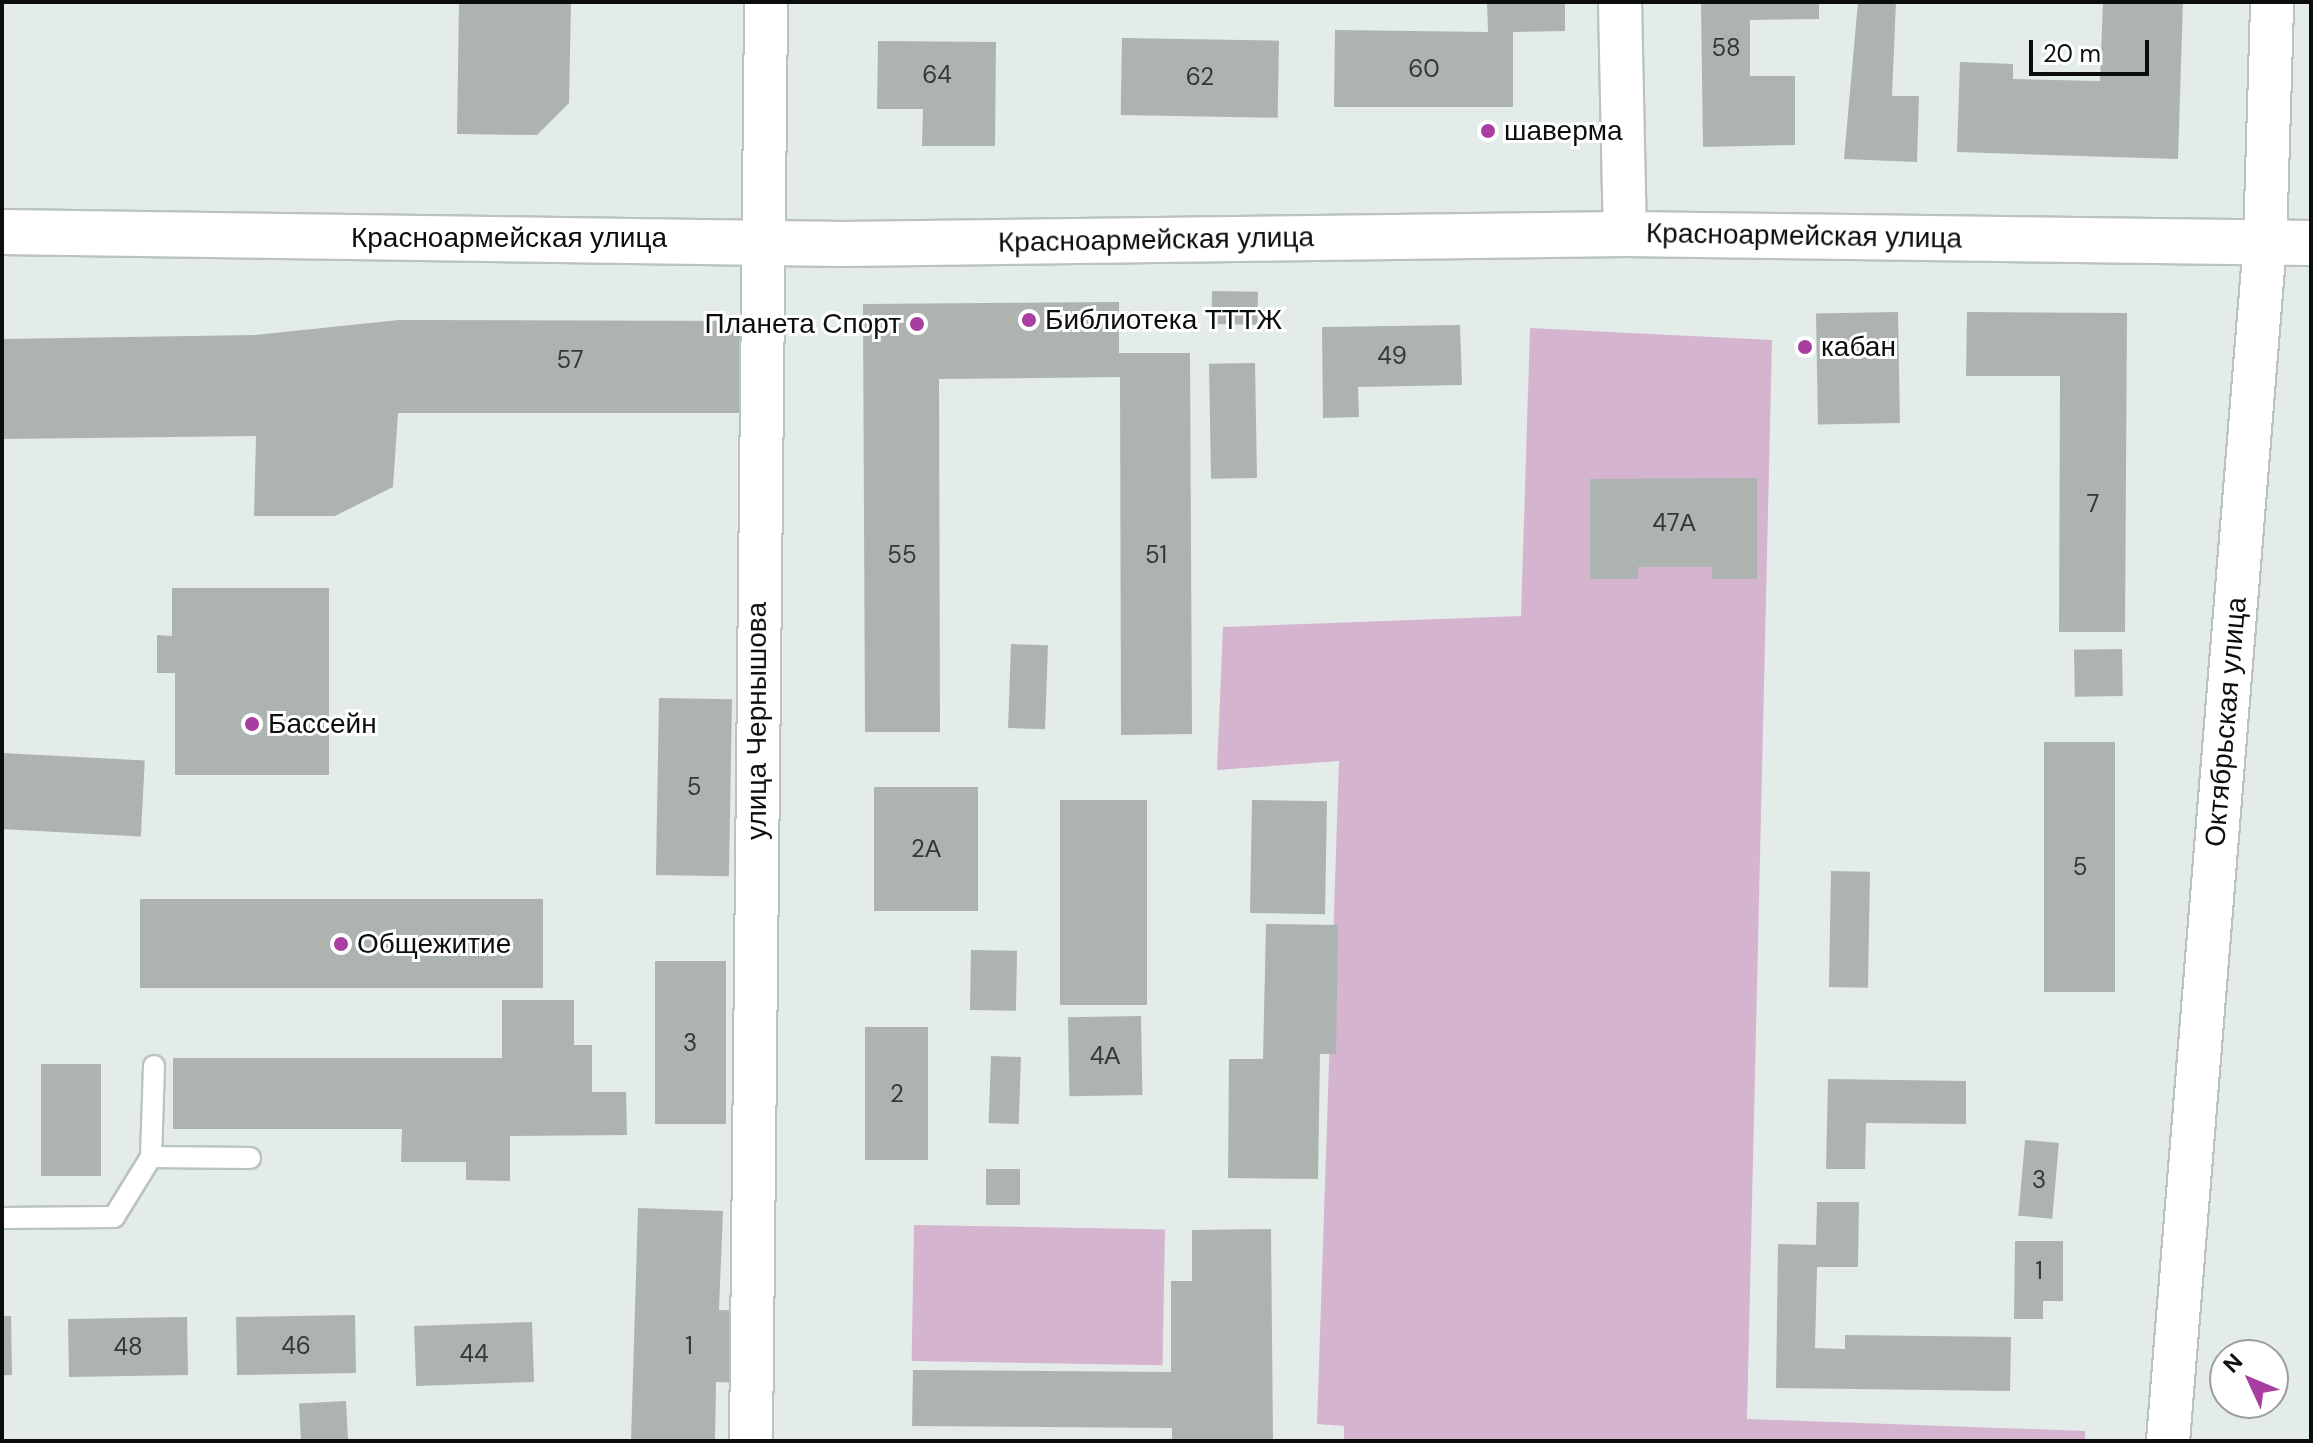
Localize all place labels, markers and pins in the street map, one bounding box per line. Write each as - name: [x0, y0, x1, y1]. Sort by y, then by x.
- place label: шаверма: [1504, 114, 1623, 148]
- marker: шаверма: [1479, 122, 1497, 140]
- place label: Библиотека ТТТЖ: [1045, 303, 1282, 337]
- place label: Планета Спорт: [705, 307, 901, 341]
- marker: Библиотека ТТТЖ: [1020, 311, 1038, 329]
- marker: Планета Спорт: [908, 315, 926, 333]
- place label: кабан: [1821, 330, 1896, 364]
- marker: кабан: [1796, 338, 1814, 356]
- place label: Бассейн: [268, 707, 377, 741]
- marker: Бассейн: [243, 715, 261, 733]
- place label: Общежитие: [357, 927, 511, 961]
- marker: Общежитие: [332, 935, 350, 953]

